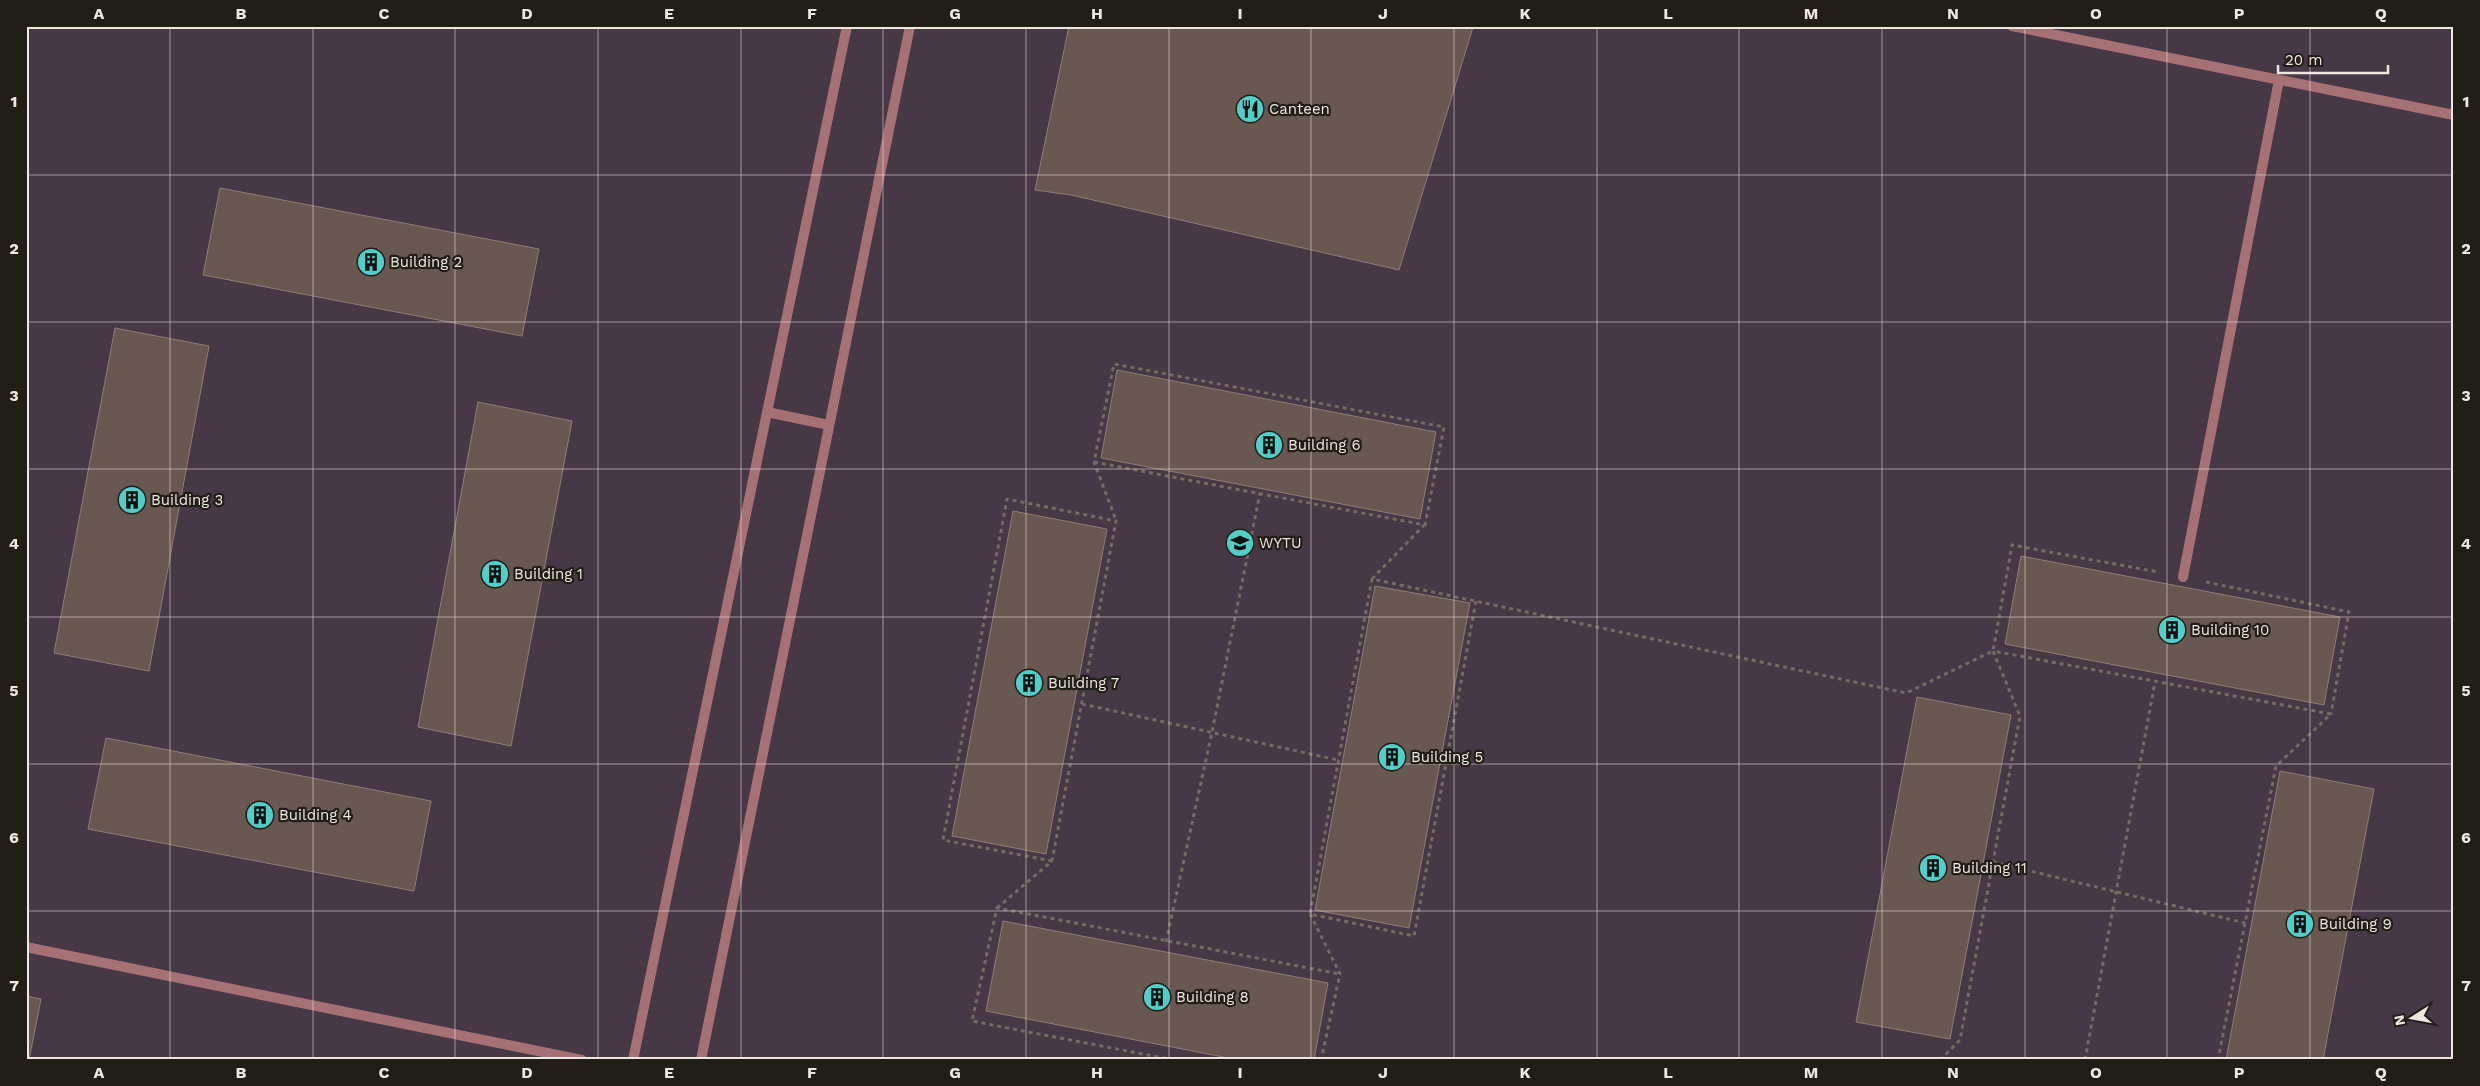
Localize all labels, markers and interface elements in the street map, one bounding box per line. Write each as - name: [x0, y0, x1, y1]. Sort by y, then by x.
- text: A: [94, 4, 105, 23]
- text: B: [236, 4, 247, 23]
- text: C: [379, 4, 390, 23]
- text: D: [521, 4, 533, 23]
- text: E: [664, 4, 674, 23]
- text: F: [807, 4, 817, 23]
- text: G: [949, 4, 961, 23]
- text: H: [1091, 4, 1103, 23]
- text: I: [1237, 4, 1243, 23]
- text: J: [1378, 4, 1388, 23]
- text: K: [1519, 4, 1531, 23]
- text: L: [1663, 4, 1673, 23]
- text: M: [1804, 4, 1818, 23]
- text: N: [1947, 4, 1959, 23]
- text: O: [2090, 4, 2102, 23]
- text: P: [2234, 4, 2245, 23]
- text: Q: [2375, 4, 2387, 23]
- scale bar: [2278, 42, 2388, 74]
- text: 20 m: [2285, 51, 2323, 69]
- text: 1: [11, 92, 17, 111]
- text: 1: [2463, 92, 2469, 111]
- restaurant icon: Canteen: [1235, 94, 1265, 124]
- place label: Canteen: [1269, 100, 1330, 118]
- text: 2: [9, 239, 19, 258]
- text: 2: [2461, 239, 2471, 258]
- building icon: Building 2: [356, 247, 386, 277]
- place label: Building 2: [390, 253, 462, 271]
- text: 3: [9, 386, 19, 405]
- text: 3: [2461, 386, 2471, 405]
- building icon: Building 6: [1254, 430, 1284, 460]
- place label: Building 6: [1288, 436, 1361, 454]
- building icon: Building 3: [117, 485, 147, 515]
- place label: Building 3: [151, 491, 223, 509]
- school or university icon: WYTU: [1225, 528, 1255, 558]
- text: 4: [9, 534, 19, 553]
- place label: WYTU: [1259, 534, 1302, 552]
- text: 4: [2461, 534, 2471, 553]
- building icon: Building 1: [480, 559, 510, 589]
- place label: Building 1: [514, 565, 583, 583]
- building icon: Building 10: [2157, 615, 2187, 645]
- place label: Building 10: [2191, 621, 2269, 639]
- building icon: Building 7: [1014, 668, 1044, 698]
- place label: Building 7: [1048, 674, 1119, 692]
- text: 5: [9, 681, 19, 700]
- text: 5: [2461, 681, 2471, 700]
- building icon: Building 5: [1377, 742, 1407, 772]
- place label: Building 5: [1411, 748, 1483, 766]
- building icon: Building 4: [245, 800, 275, 830]
- place label: Building 4: [279, 806, 352, 824]
- text: 6: [9, 828, 19, 847]
- text: 6: [2461, 828, 2471, 847]
- building icon: Building 11: [1918, 853, 1948, 883]
- place label: Building 11: [1952, 859, 2027, 877]
- building icon: Building 9: [2285, 909, 2315, 939]
- place label: Building 9: [2319, 915, 2392, 933]
- text: 7: [9, 976, 19, 995]
- text: 7: [2461, 976, 2471, 995]
- building icon: Building 8: [1142, 982, 1172, 1012]
- place label: Building 8: [1176, 988, 1249, 1006]
- north arrow: [2388, 994, 2438, 1044]
- text: N: [2390, 1014, 2408, 1027]
- text: A: [94, 1063, 105, 1082]
- text: B: [236, 1063, 247, 1082]
- text: C: [379, 1063, 390, 1082]
- text: D: [521, 1063, 533, 1082]
- text: E: [664, 1063, 674, 1082]
- text: F: [807, 1063, 817, 1082]
- text: G: [949, 1063, 961, 1082]
- text: H: [1091, 1063, 1103, 1082]
- text: I: [1237, 1063, 1243, 1082]
- text: J: [1378, 1063, 1388, 1082]
- text: K: [1519, 1063, 1531, 1082]
- text: L: [1663, 1063, 1673, 1082]
- text: M: [1804, 1063, 1818, 1082]
- text: N: [1947, 1063, 1959, 1082]
- text: O: [2090, 1063, 2102, 1082]
- text: P: [2234, 1063, 2245, 1082]
- text: Q: [2375, 1063, 2387, 1082]

